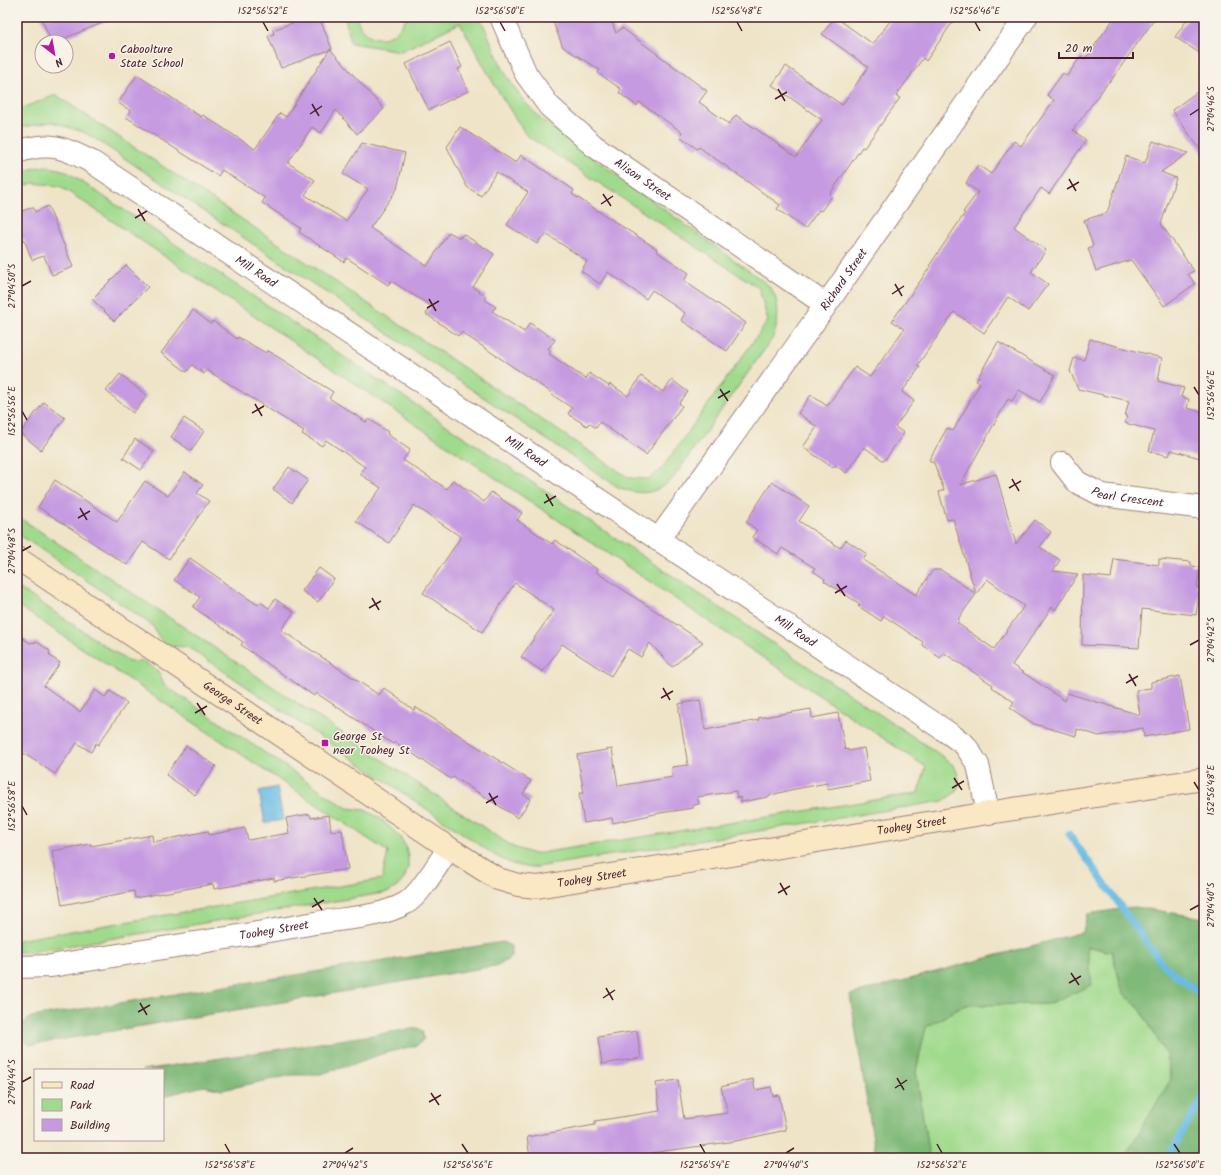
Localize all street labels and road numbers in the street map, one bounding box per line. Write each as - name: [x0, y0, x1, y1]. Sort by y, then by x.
- street label: Alison Street: [610, 153, 675, 206]
- street label: Richard Street: [815, 244, 872, 315]
- street label: Mill Road: [231, 250, 282, 293]
- street label: Mill Road: [501, 430, 551, 473]
- street label: Pearl Crescent: [1088, 482, 1165, 512]
- street label: Mill Road: [770, 610, 821, 652]
- street label: George Street: [199, 676, 267, 730]
- street label: Toohey Street: [876, 810, 948, 841]
- street label: Toohey Street: [556, 863, 628, 893]
- street label: Toohey Street: [238, 915, 311, 945]

